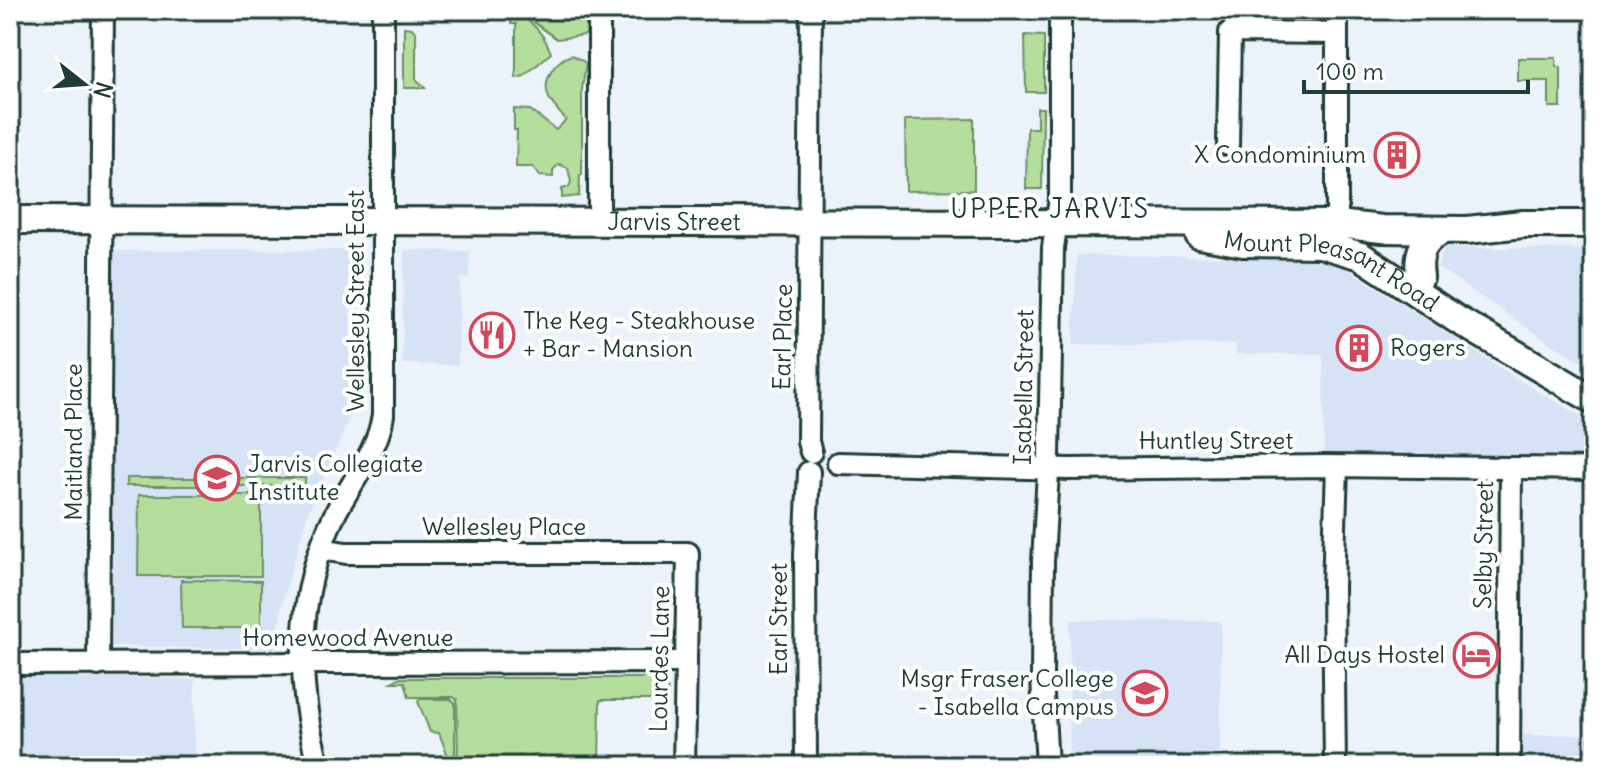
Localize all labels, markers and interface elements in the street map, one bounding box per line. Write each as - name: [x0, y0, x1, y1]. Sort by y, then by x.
- north arrow: [44, 44, 124, 124]
- scale bar: [1304, 44, 1528, 94]
- text: 100 m: [1316, 56, 1384, 86]
- text: N: [88, 78, 119, 101]
- building icon: X Condominium: [1373, 131, 1421, 179]
- place label: X Condominium: [1194, 139, 1366, 169]
- street label: Wellesley Street East: [340, 190, 370, 412]
- district label: UPPER JARVIS: [950, 192, 1150, 225]
- street label: Jarvis Street: [607, 206, 741, 236]
- street label: Mount Pleasant Road: [1221, 224, 1445, 318]
- street label: Earl Place: [766, 284, 798, 390]
- place label: The Keg - Steakhouse + Bar - Mansion: [523, 305, 755, 363]
- street label: Isabella Street: [1007, 309, 1039, 465]
- restaurant icon: The Keg - Steakhouse + Bar - Mansion: [468, 311, 516, 359]
- building icon: Rogers: [1335, 324, 1383, 372]
- place label: Rogers: [1390, 332, 1466, 362]
- street label: Maitland Place: [58, 363, 88, 521]
- street label: Huntley Street: [1139, 425, 1293, 455]
- place label: Jarvis Collegiate Institute: [248, 448, 423, 506]
- school or university icon: Jarvis Collegiate Institute: [193, 454, 241, 502]
- street label: Selby Street: [1467, 481, 1499, 609]
- street label: Wellesley Place: [422, 511, 586, 541]
- street label: Earl Street: [763, 563, 793, 675]
- street label: Lourdes Lane: [643, 585, 675, 733]
- street label: Homewood Avenue: [243, 622, 453, 652]
- hotel icon: All Days Hostel: [1452, 631, 1500, 679]
- place label: All Days Hostel: [1284, 639, 1445, 669]
- place label: Msgr Fraser College - Isabella Campus: [901, 663, 1114, 721]
- school or university icon: Msgr Fraser College - Isabella Campus: [1121, 669, 1169, 717]

